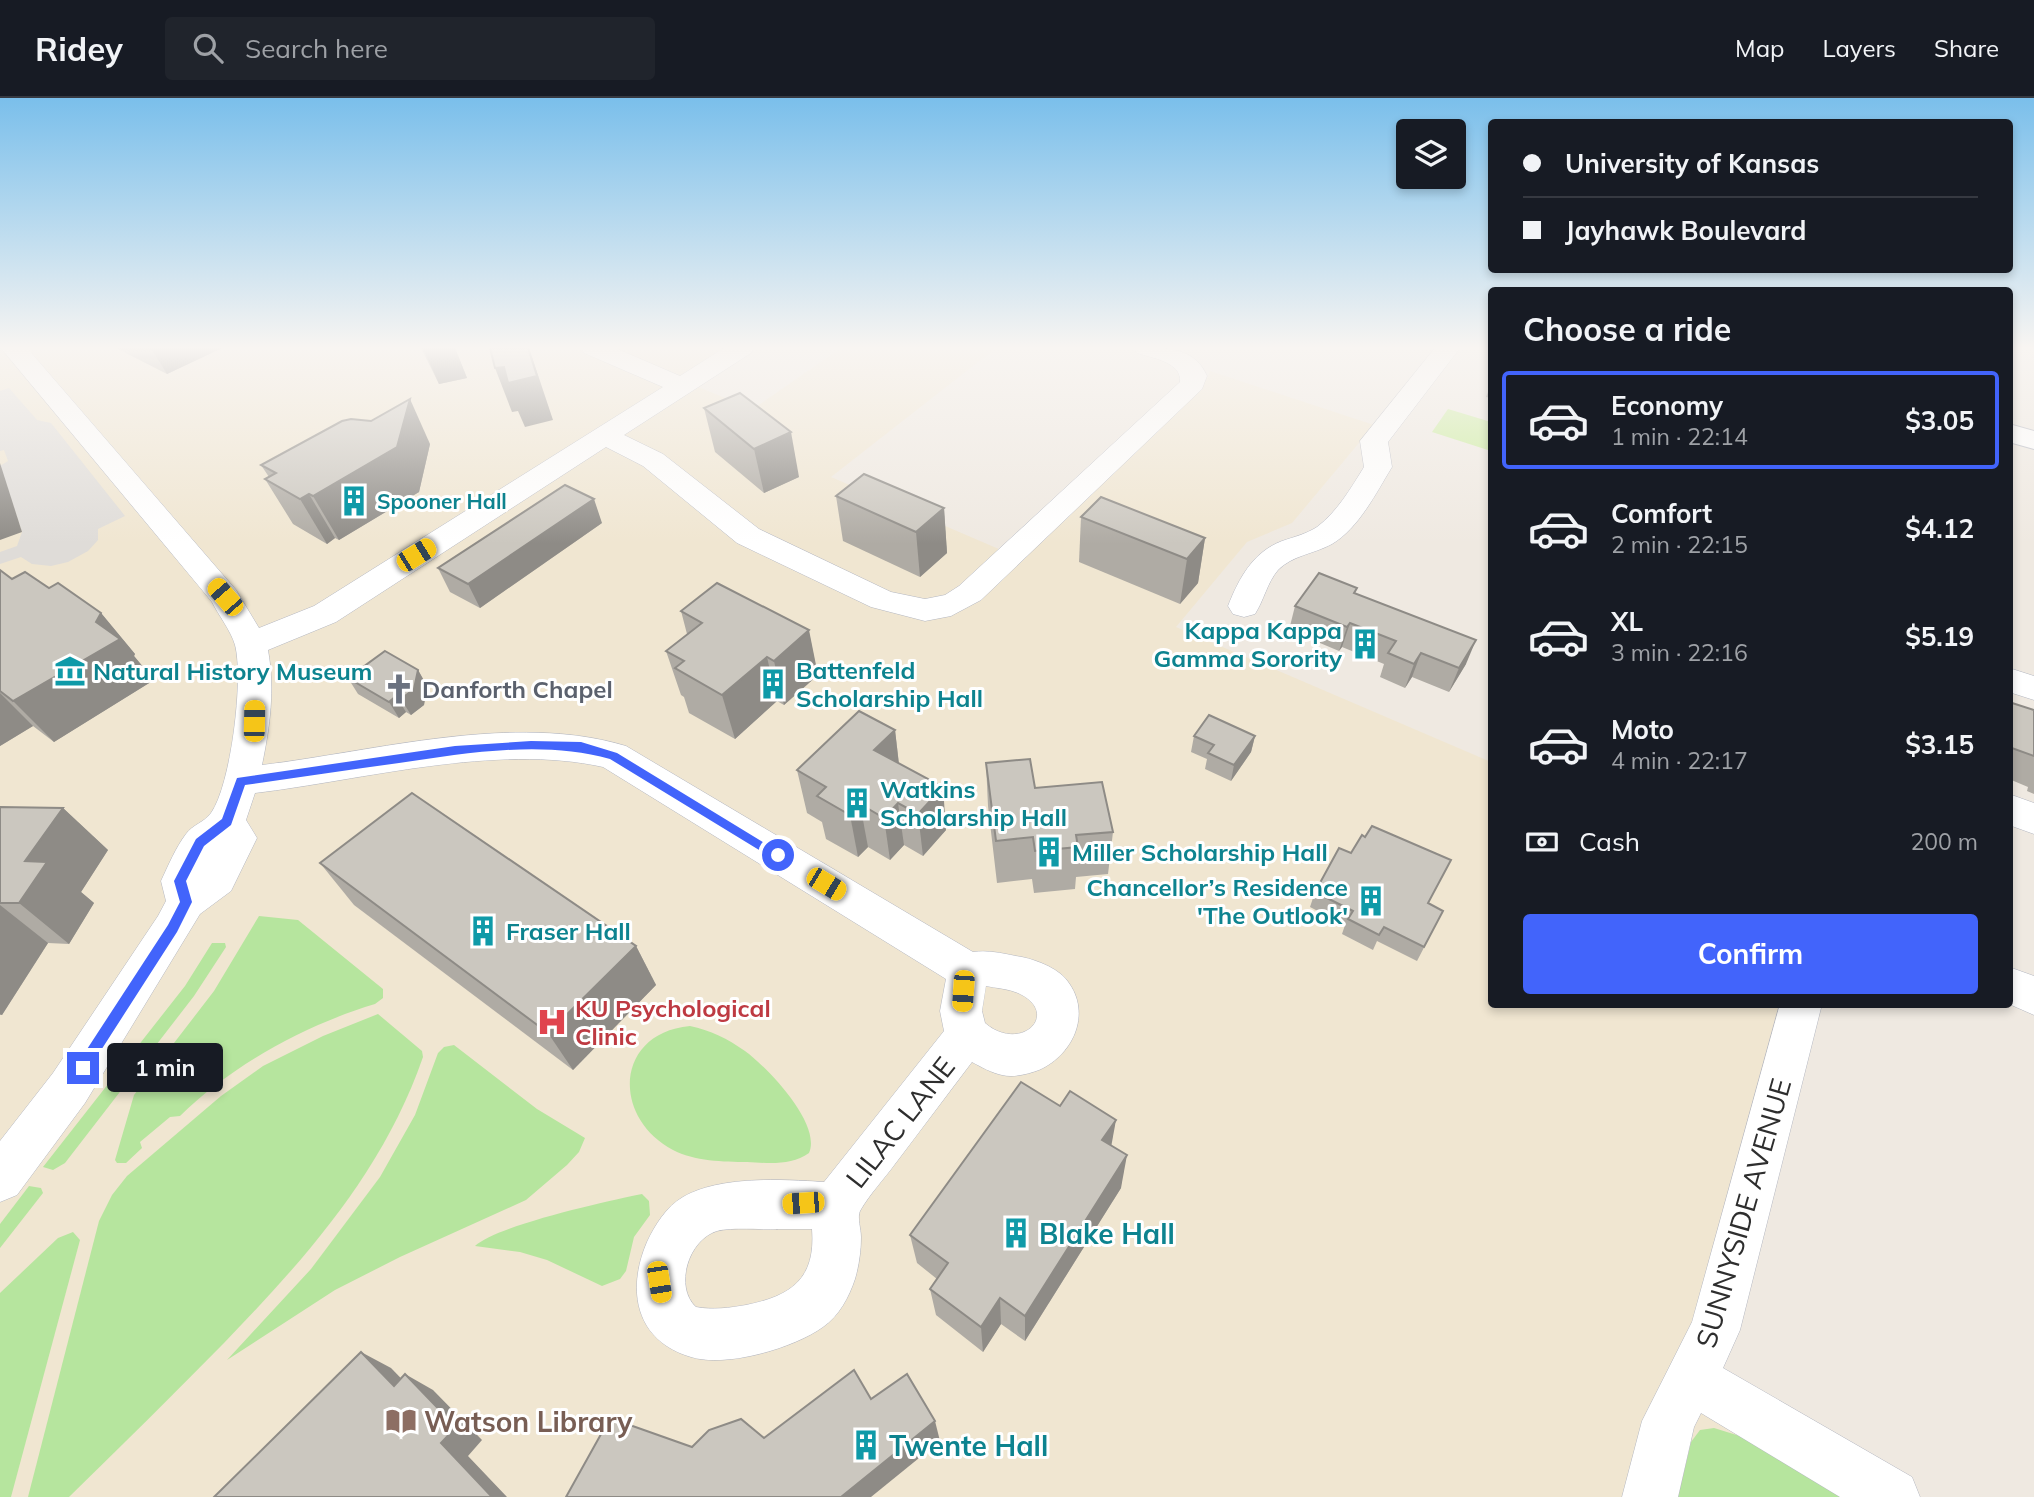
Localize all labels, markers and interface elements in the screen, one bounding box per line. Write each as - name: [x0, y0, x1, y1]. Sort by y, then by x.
- search box: [165, 17, 655, 80]
- text: Ridey: [35, 28, 123, 69]
- icon: search: [189, 29, 227, 67]
- text: Search here: [245, 32, 388, 65]
- text: Map: [1735, 33, 1784, 63]
- text: Layers: [1822, 33, 1896, 63]
- text: Share: [1934, 33, 1999, 63]
- map controls: [1396, 119, 1466, 189]
- button: layers: [1396, 119, 1466, 189]
- text: University of Kansas: [1565, 147, 1819, 180]
- text: Jayhawk Boulevard: [1565, 214, 1806, 247]
- text: Choose a ride: [1523, 309, 1731, 349]
- icon: car: [1527, 389, 1590, 452]
- text: Economy: [1611, 389, 1723, 422]
- text: $3.05: [1905, 404, 1974, 437]
- text: 1 min · 22:14: [1611, 422, 1748, 451]
- building icon: Spooner Hall: [337, 484, 371, 518]
- place label: Spooner Hall: [377, 488, 507, 514]
- icon: car: [1527, 497, 1590, 560]
- text: Comfort: [1611, 497, 1712, 530]
- text: $4.12: [1905, 512, 1974, 545]
- text: 2 min · 22:15: [1611, 530, 1748, 559]
- car: [393, 535, 440, 575]
- car: [204, 574, 247, 620]
- icon: car: [1527, 605, 1590, 668]
- text: XL: [1611, 605, 1643, 638]
- place label: Kappa Kappa Gamma Sorority: [1154, 615, 1343, 673]
- text: $5.19: [1905, 620, 1974, 653]
- building icon: Kappa Kappa Gamma Sorority: [1348, 627, 1382, 661]
- text: 3 min · 22:16: [1611, 638, 1748, 667]
- museum icon: Natural History Museum: [53, 654, 87, 688]
- place label: Battenfeld Scholarship Hall: [796, 655, 983, 713]
- place label: Natural History Museum: [93, 656, 372, 686]
- building icon: Battenfeld Scholarship Hall: [756, 667, 790, 701]
- church icon: Danforth Chapel: [382, 672, 416, 706]
- place label: Danforth Chapel: [422, 674, 613, 704]
- car: [244, 700, 265, 742]
- icon: car: [1527, 713, 1590, 776]
- text: Moto: [1611, 713, 1674, 746]
- text: $3.15: [1905, 728, 1974, 761]
- text: 4 min · 22:17: [1611, 746, 1748, 775]
- place label: Watkins Scholarship Hall: [880, 774, 1067, 832]
- building icon: Watkins Scholarship Hall: [840, 786, 874, 820]
- icon: cash: [1523, 823, 1561, 861]
- text: Cash: [1579, 825, 1640, 858]
- text: 200 m: [1910, 827, 1978, 856]
- building icon: Miller Scholarship Hall: [1032, 835, 1066, 869]
- place label: Miller Scholarship Hall: [1072, 837, 1328, 867]
- route start: [762, 839, 794, 871]
- car: [803, 864, 850, 904]
- place label: Chancellor’s Residence 'The Outlook': [1086, 872, 1348, 930]
- building icon: Chancellor’s Residence 'The Outlook': [1354, 884, 1388, 918]
- building icon: Fraser Hall: [466, 914, 500, 948]
- button: Confirm: [1523, 914, 1978, 994]
- place label: Fraser Hall: [506, 916, 631, 946]
- car: [952, 969, 975, 1013]
- place label: KU Psychological Clinic: [575, 993, 771, 1051]
- hospital icon: KU Psychological Clinic: [535, 1005, 569, 1039]
- callout: 1 min: [108, 1044, 223, 1093]
- street label: LILAC LANE: [838, 1050, 962, 1194]
- route end: [67, 1052, 99, 1084]
- text: 1 min: [135, 1053, 195, 1082]
- street label: SUNNYSIDE AVENUE: [1688, 1074, 1798, 1352]
- car: [782, 1191, 825, 1215]
- building icon: Blake Hall: [999, 1216, 1033, 1250]
- place label: Blake Hall: [1039, 1216, 1175, 1251]
- car: [646, 1260, 673, 1304]
- library icon: Watson Library: [384, 1404, 418, 1438]
- place label: Watson Library: [424, 1404, 633, 1439]
- building icon: Twente Hall: [849, 1428, 883, 1462]
- place label: Twente Hall: [889, 1428, 1048, 1463]

